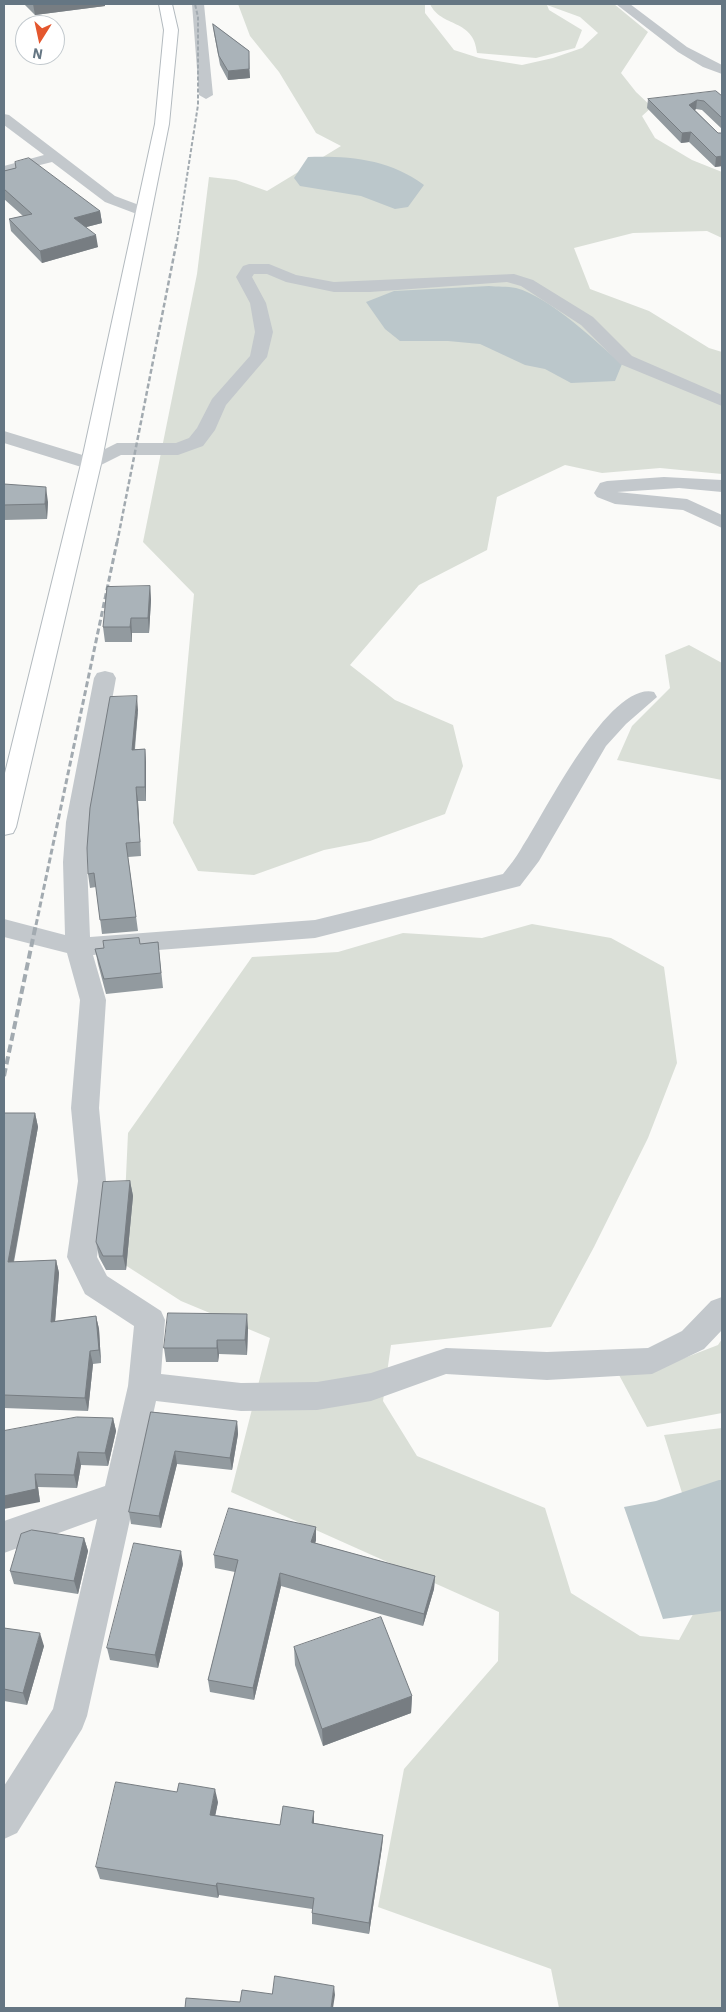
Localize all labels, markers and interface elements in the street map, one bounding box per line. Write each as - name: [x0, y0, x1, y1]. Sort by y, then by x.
- north arrow: [15, 15, 65, 65]
- text: N: [31, 44, 44, 64]

